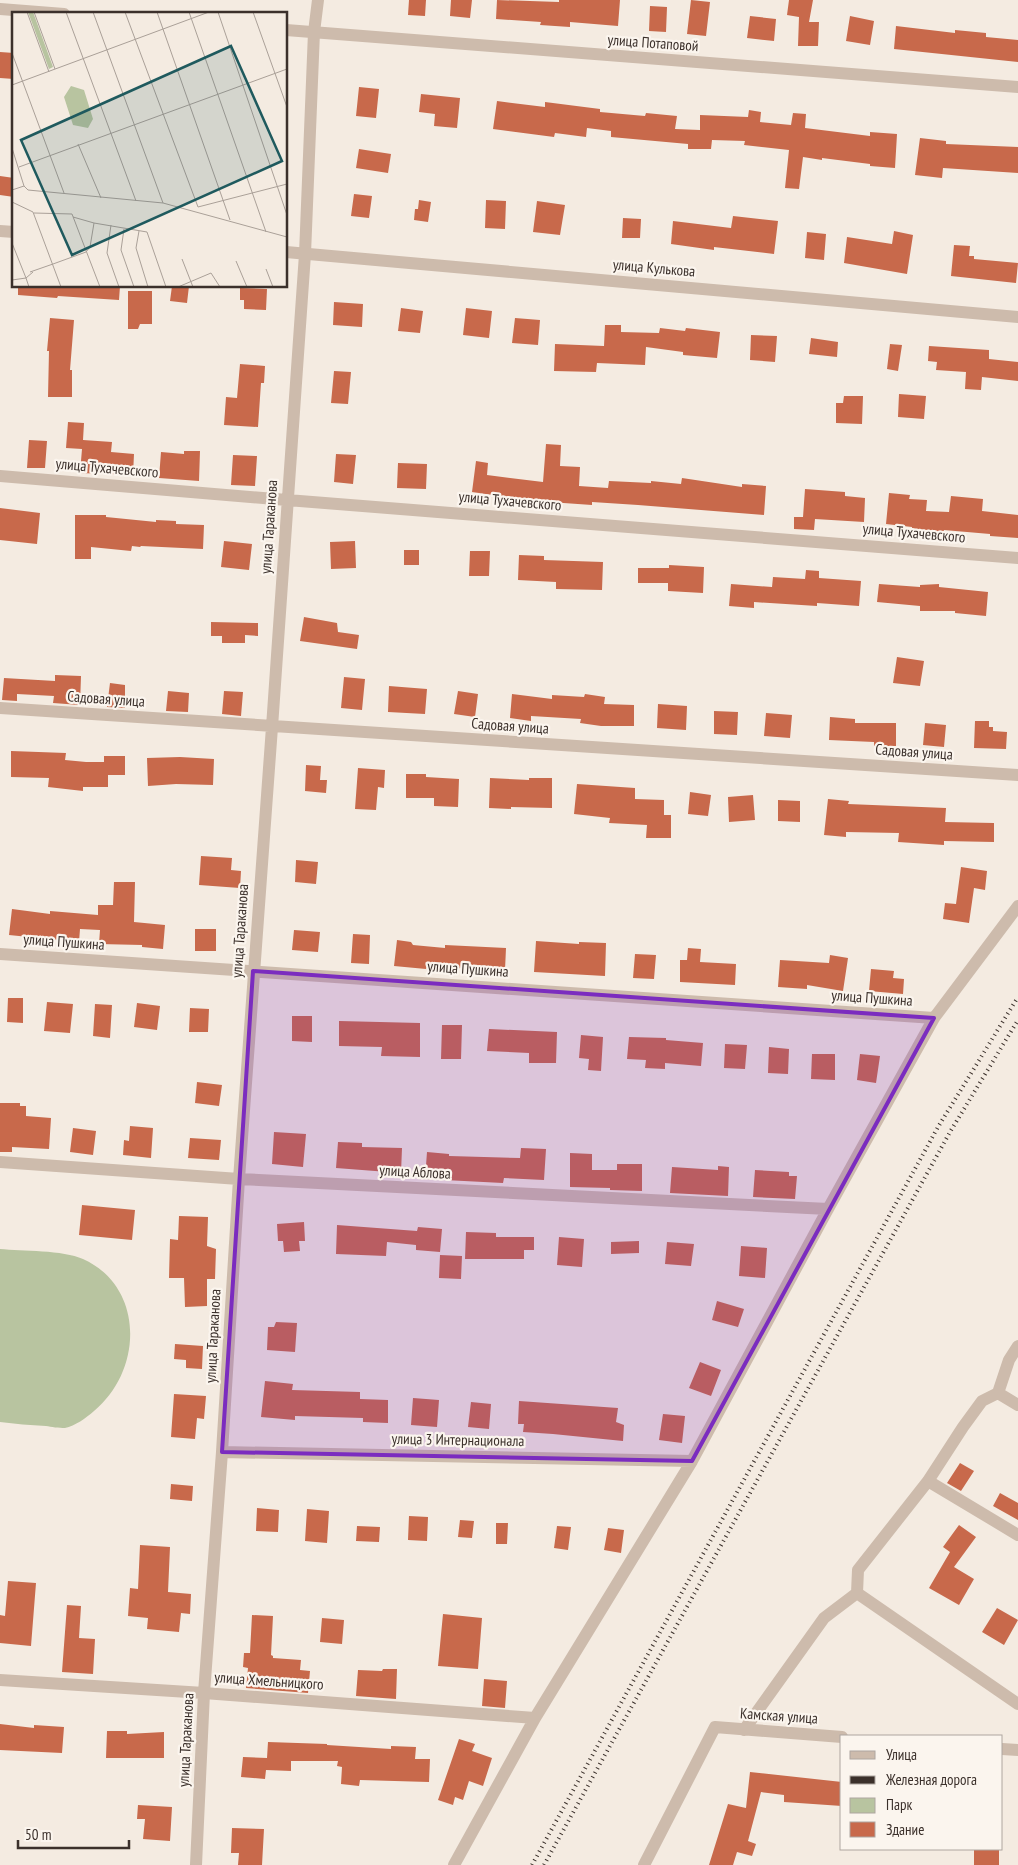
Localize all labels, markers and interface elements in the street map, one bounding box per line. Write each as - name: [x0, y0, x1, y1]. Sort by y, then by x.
- inset map: [12, 12, 288, 288]
- street label: улица Потаповой: [607, 30, 699, 55]
- street label: улица Кулькова: [612, 254, 696, 281]
- street label: улица Тухачевского: [55, 454, 159, 481]
- street label: улица Тараканова: [256, 479, 281, 575]
- street label: улица Тухачевского: [458, 487, 562, 514]
- street label: улица Тухачевского: [862, 519, 966, 546]
- street label: Садовая улица: [67, 686, 145, 711]
- street label: Садовая улица: [471, 713, 549, 738]
- street label: Садовая улица: [875, 739, 953, 764]
- street label: улица Тараканова: [227, 883, 252, 979]
- street label: улица Пушкина: [23, 929, 105, 954]
- street label: улица Пушкина: [427, 956, 509, 981]
- street label: улица Пушкина: [831, 985, 913, 1010]
- street label: улица Аблова: [379, 1160, 451, 1183]
- street label: улица Тараканова: [201, 1288, 224, 1384]
- street label: улица 3 Интернационала: [391, 1429, 525, 1450]
- street label: улица Хмельницкого: [214, 1667, 324, 1694]
- street label: улица Тараканова: [174, 1692, 197, 1788]
- street label: Камская улица: [739, 1703, 819, 1728]
- legend: [840, 1735, 1003, 1850]
- text: Улица: [886, 1745, 917, 1764]
- text: Железная дорога: [885, 1770, 977, 1789]
- text: Парк: [886, 1795, 912, 1814]
- scale bar: [18, 1818, 129, 1850]
- text: Здание: [886, 1820, 924, 1839]
- text: 50 m: [25, 1825, 51, 1844]

